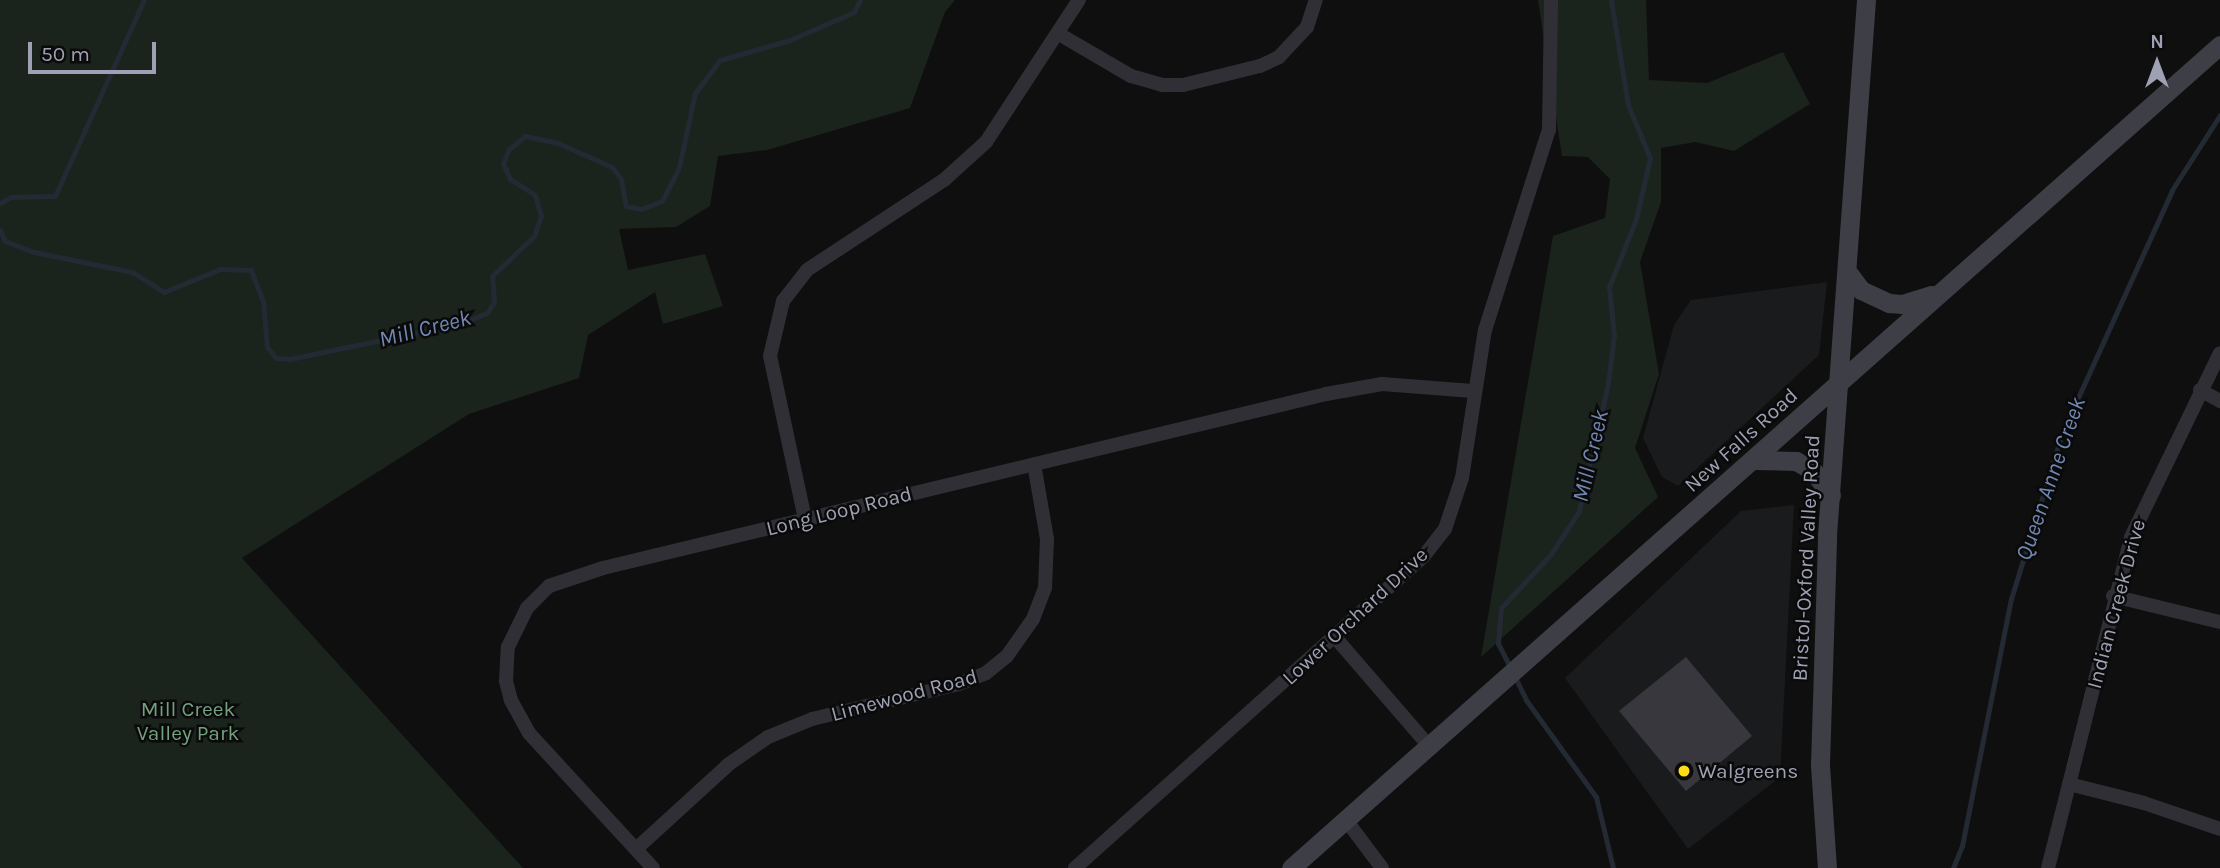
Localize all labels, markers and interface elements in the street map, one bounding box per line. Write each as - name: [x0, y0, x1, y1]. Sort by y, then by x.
- scale bar: [32, 28, 159, 72]
- north arrow: [2122, 28, 2192, 98]
- text: N: [2150, 31, 2164, 53]
- text: 50 m: [41, 42, 90, 66]
- water label: Mill Creek: [376, 304, 474, 354]
- street label: New Falls Road: [1679, 383, 1803, 497]
- water label: Queen Anne Creek: [2010, 394, 2092, 564]
- water label: Mill Creek: [1567, 407, 1615, 505]
- street label: Bristol-Oxford Valley Road: [1787, 434, 1825, 682]
- street label: Long Loop Road: [764, 481, 914, 541]
- street label: Indian Creek Drive: [2081, 517, 2151, 691]
- street label: Lower Orchard Drive: [1277, 542, 1433, 690]
- street label: Limewood Road: [828, 663, 980, 727]
- park label: Mill Creek Valley Park: [137, 696, 239, 746]
- place label: Walgreens: [1698, 758, 1798, 784]
- marker: Walgreens: [1676, 763, 1692, 779]

